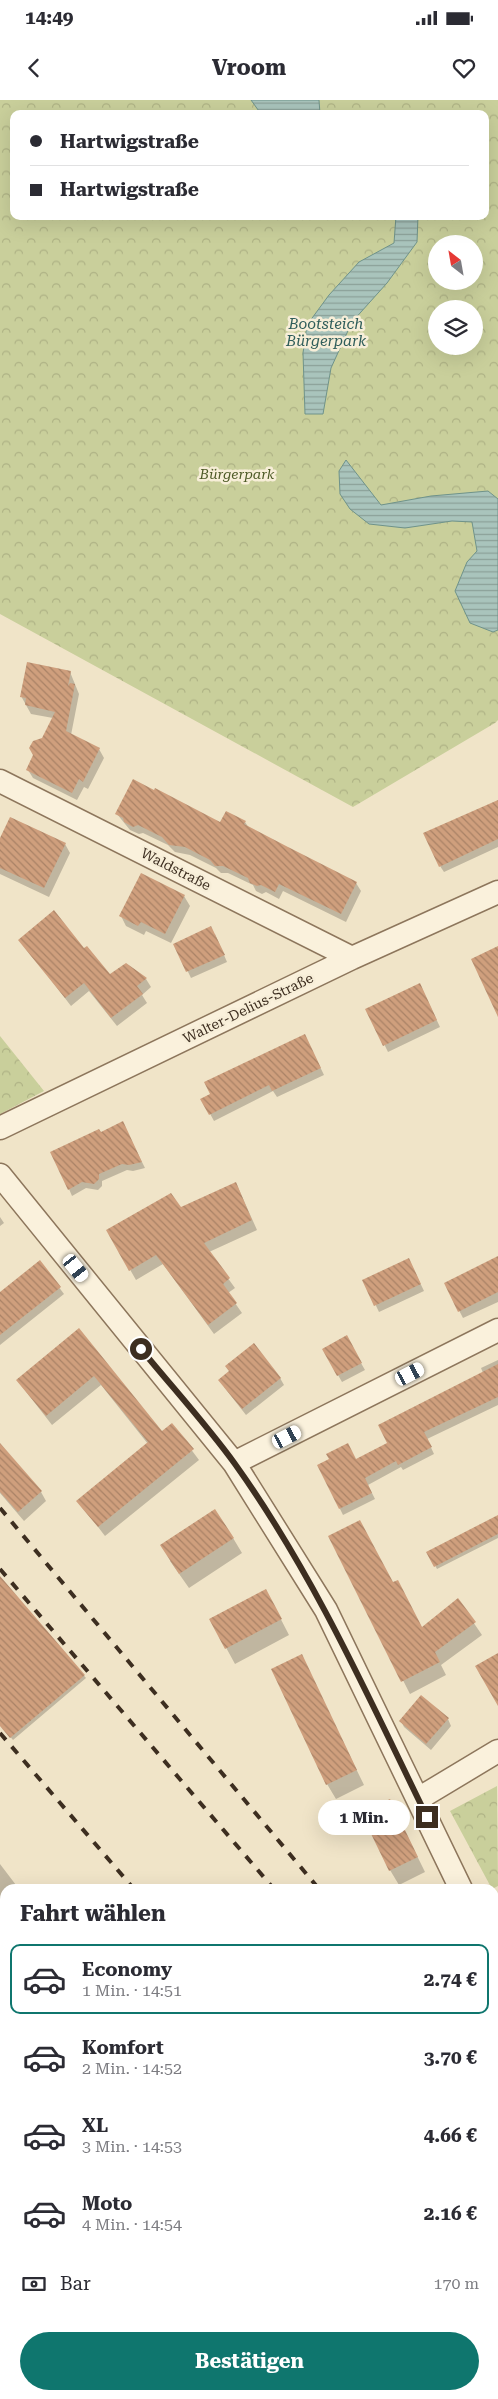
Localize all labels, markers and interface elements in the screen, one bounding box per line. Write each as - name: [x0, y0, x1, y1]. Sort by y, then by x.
- text: 14:49: [25, 6, 74, 29]
- icon: back: [20, 54, 48, 82]
- icon: heart: [450, 54, 478, 82]
- text: Vroom: [212, 55, 286, 80]
- text: Hartwigstraße: [60, 130, 199, 153]
- text: Hartwigstraße: [60, 178, 199, 201]
- north arrow: [428, 235, 482, 290]
- map controls: [428, 235, 483, 355]
- button: layers: [428, 300, 483, 355]
- water label: Bootsteich Bürgerpark: [285, 315, 367, 350]
- park label: Bürgerpark: [199, 466, 275, 482]
- street label: Waldstraße: [139, 845, 214, 894]
- street label: Walter-Delius-Straße: [180, 969, 316, 1046]
- car: [60, 1252, 91, 1284]
- route start: [130, 1338, 152, 1360]
- car: [393, 1361, 426, 1387]
- car: [270, 1424, 303, 1450]
- callout: 1 Min.: [317, 1800, 410, 1834]
- route end: [416, 1806, 438, 1828]
- text: 1 Min.: [339, 1808, 389, 1827]
- text: Fahrt wählen: [20, 1901, 166, 1926]
- icon: car: [22, 1957, 67, 2002]
- text: Economy: [82, 1958, 172, 1981]
- text: 2.74 €: [424, 1968, 477, 1991]
- text: 1 Min. · 14:51: [82, 1981, 182, 2000]
- icon: car: [22, 2035, 67, 2080]
- text: Komfort: [82, 2036, 164, 2059]
- text: 3.70 €: [424, 2046, 477, 2069]
- text: 2 Min. · 14:52: [82, 2059, 182, 2078]
- icon: car: [22, 2113, 67, 2158]
- text: XL: [82, 2114, 108, 2137]
- text: 4.66 €: [424, 2124, 477, 2147]
- text: 3 Min. · 14:53: [82, 2137, 182, 2156]
- icon: car: [22, 2191, 67, 2236]
- text: Moto: [82, 2192, 132, 2215]
- text: 2.16 €: [424, 2202, 477, 2225]
- text: 4 Min. · 14:54: [82, 2215, 182, 2234]
- icon: cash: [20, 2270, 48, 2298]
- text: Bar: [60, 2272, 91, 2295]
- text: 170 m: [433, 2274, 479, 2293]
- button: Bestätigen: [20, 2332, 479, 2390]

